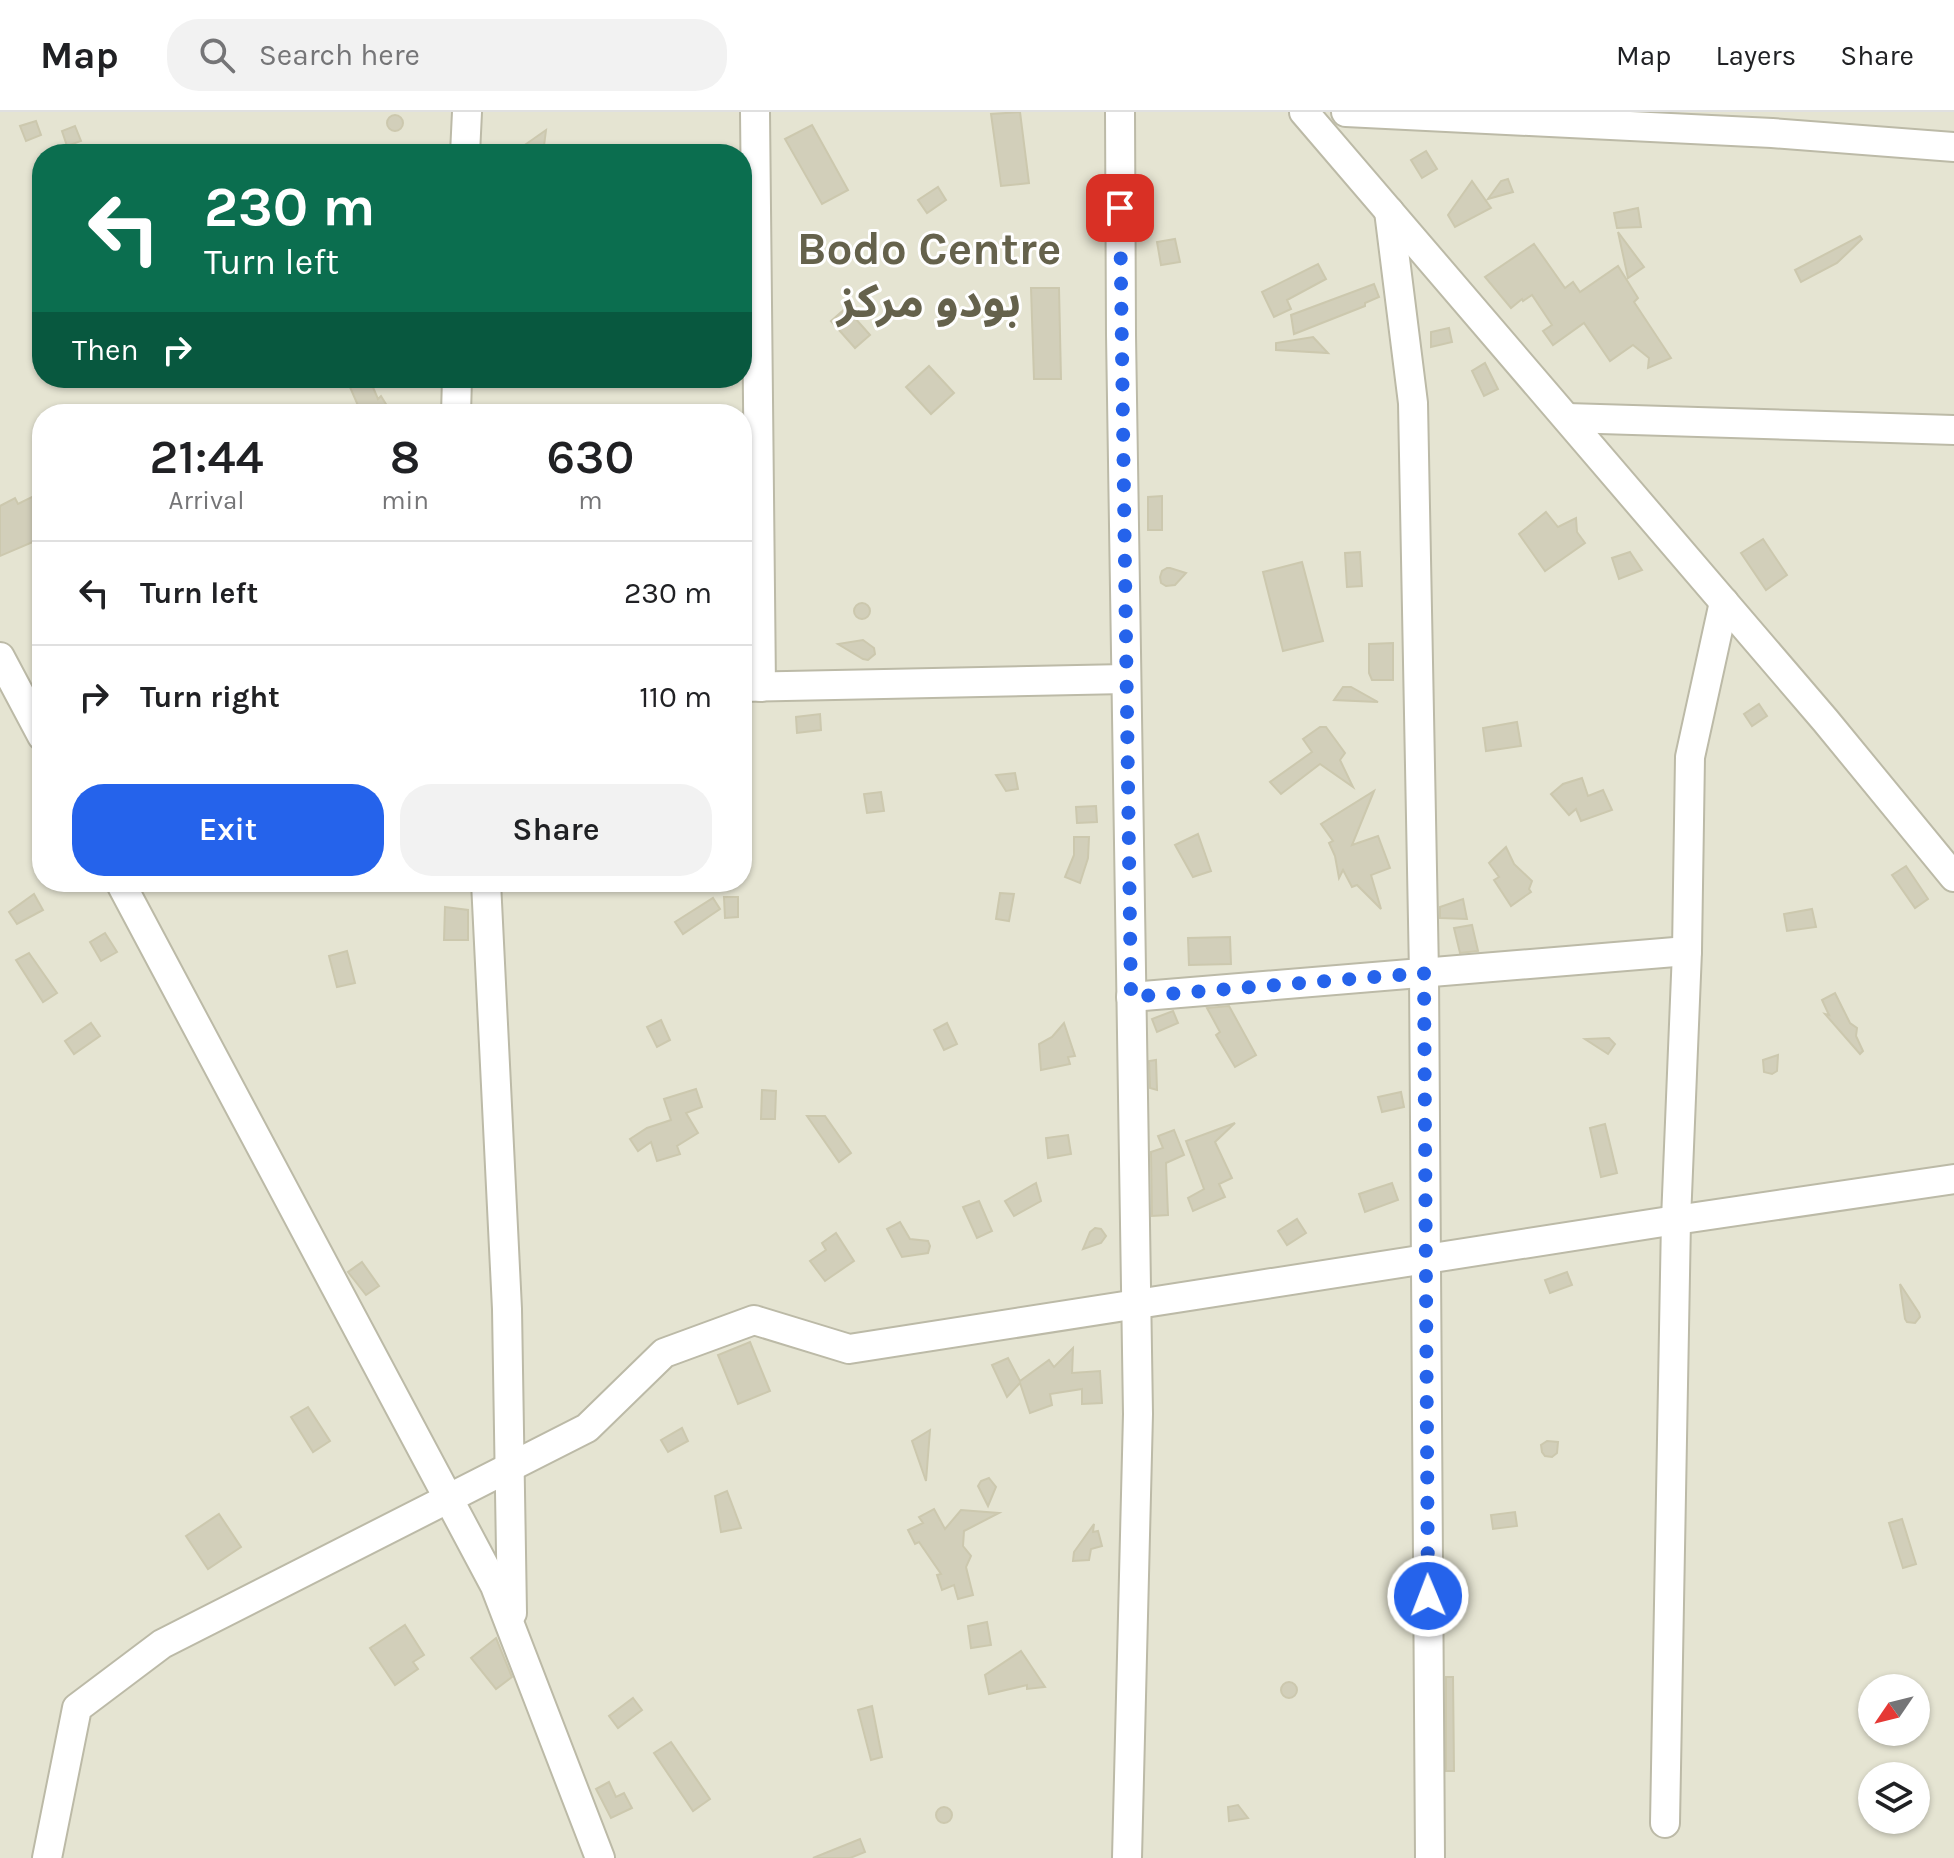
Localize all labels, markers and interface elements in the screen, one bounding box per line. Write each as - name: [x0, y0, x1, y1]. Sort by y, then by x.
- search box: [167, 19, 727, 91]
- text: Map: [40, 33, 119, 78]
- icon: search: [195, 33, 239, 77]
- text: Search here: [259, 37, 420, 73]
- text: Map: [1616, 39, 1671, 72]
- text: Layers: [1715, 39, 1796, 72]
- text: Share: [1840, 39, 1914, 72]
- text: 230 m: [204, 174, 375, 239]
- pin: [1086, 174, 1154, 242]
- icon: left: [72, 176, 176, 280]
- icon: arrive: [1098, 186, 1142, 230]
- district label: Bodo Centre بودو مركز: [797, 222, 1061, 329]
- text: Turn left: [204, 241, 339, 283]
- icon: right: [155, 328, 199, 372]
- text: Then: [72, 332, 139, 368]
- text: 21:44: [150, 429, 264, 485]
- text: 8: [390, 429, 420, 485]
- text: 630: [546, 429, 634, 485]
- text: Arrival: [168, 485, 245, 516]
- text: min: [381, 485, 429, 516]
- text: m: [578, 485, 603, 516]
- icon: left: [72, 571, 116, 615]
- text: Turn left: [140, 575, 258, 611]
- text: 230 m: [624, 575, 712, 611]
- icon: right: [72, 675, 116, 719]
- text: Turn right: [140, 679, 280, 715]
- text: 110 m: [639, 679, 712, 715]
- button: Exit: [72, 784, 384, 876]
- button: Share: [400, 784, 712, 876]
- position arrow: [1386, 1554, 1470, 1638]
- north arrow: [1858, 1674, 1930, 1746]
- map controls: [1858, 1674, 1930, 1834]
- button: layers: [1858, 1762, 1930, 1834]

